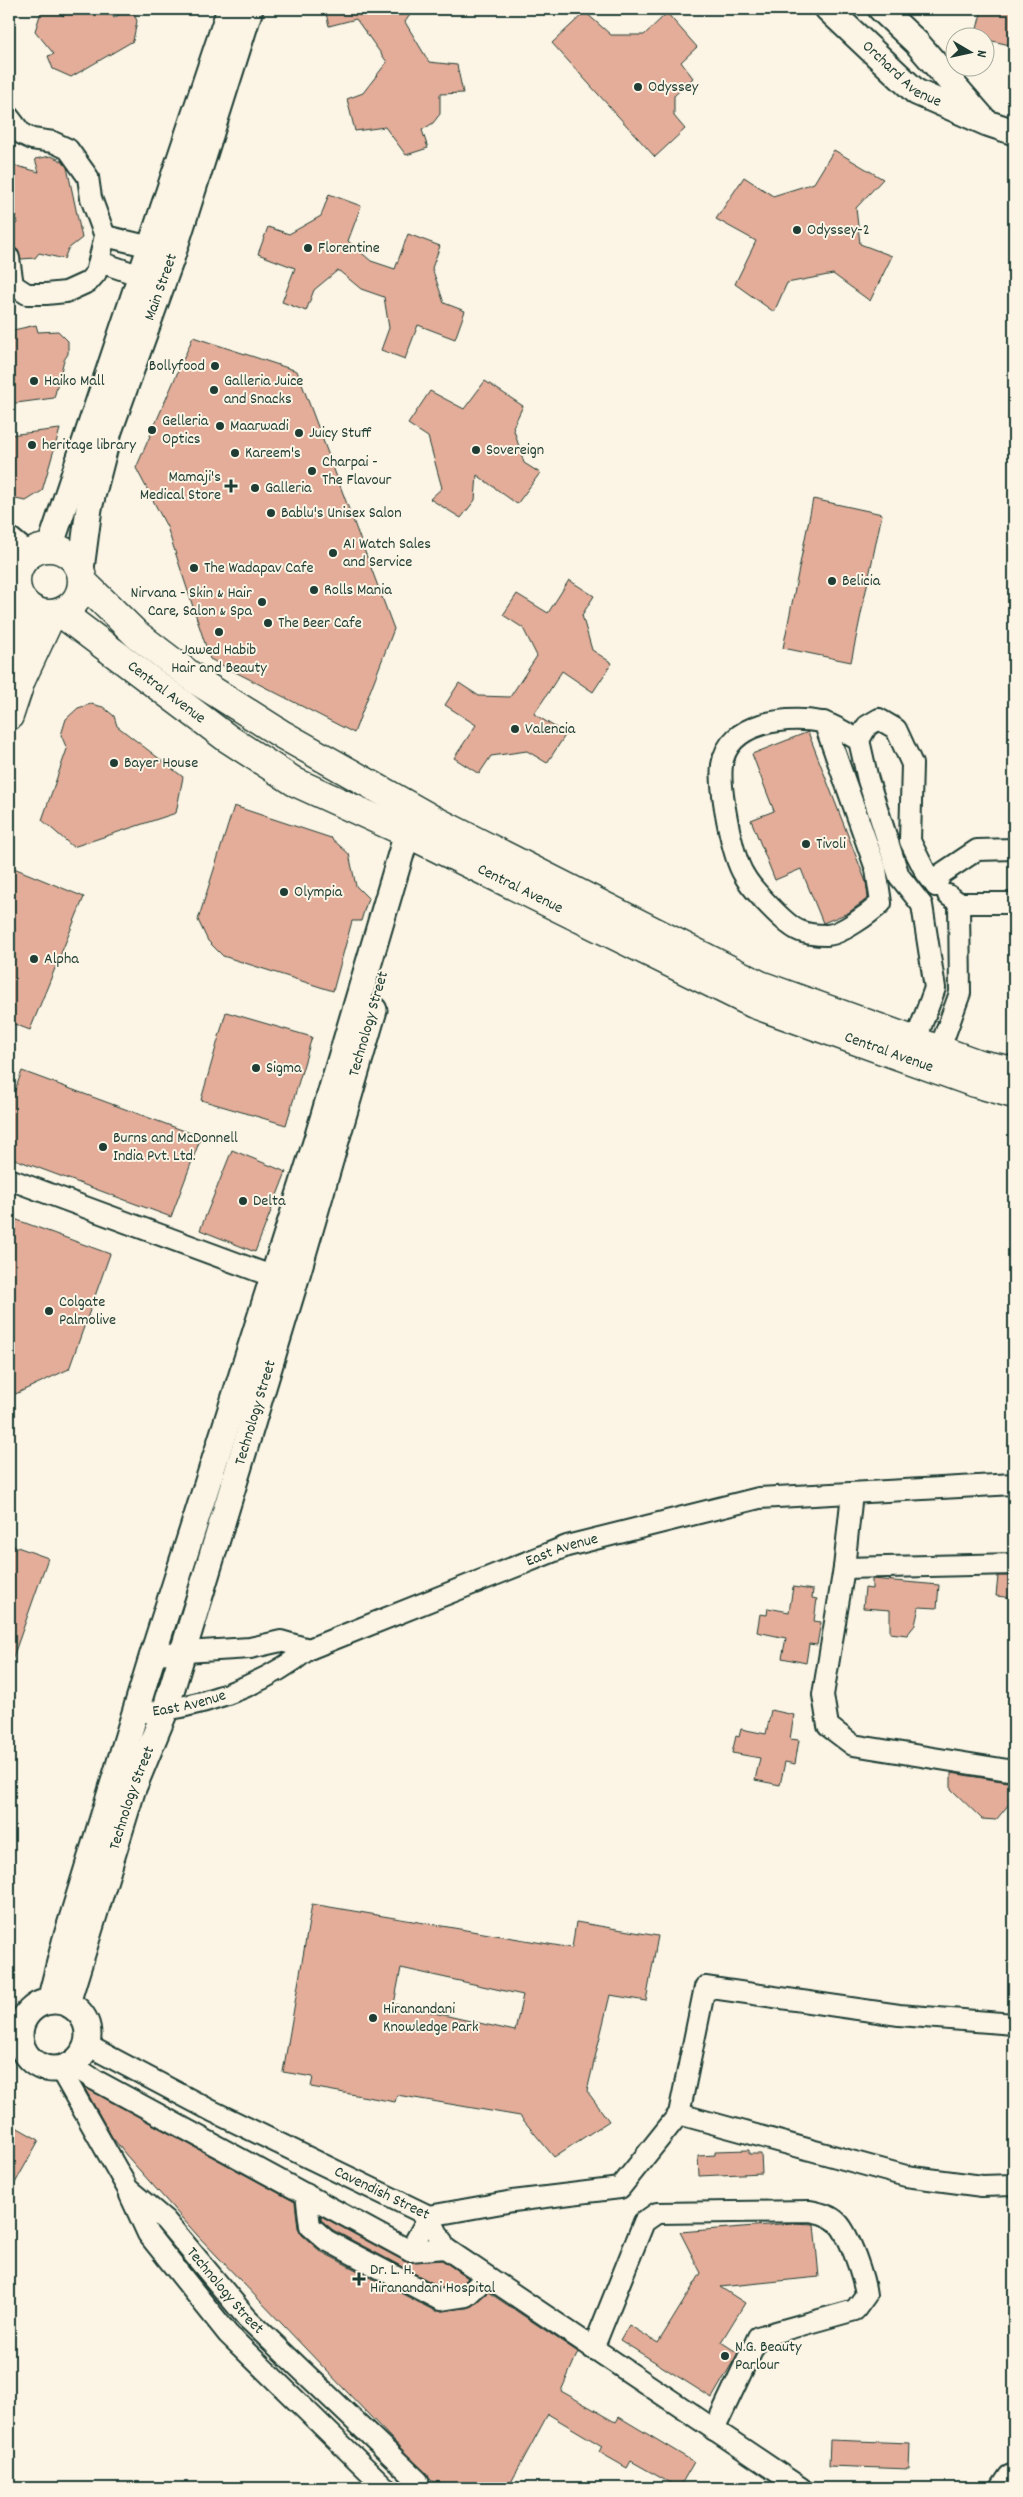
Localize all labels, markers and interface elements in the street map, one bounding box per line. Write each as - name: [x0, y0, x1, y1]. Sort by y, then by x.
- north arrow: [946, 28, 996, 78]
- street label: Orchard Avenue: [857, 35, 945, 113]
- text: N: [970, 49, 991, 59]
- place label: Odyssey: [648, 76, 699, 99]
- marker: Odyssey: [632, 81, 644, 93]
- place label: Odyssey-2: [807, 219, 870, 242]
- marker: Odyssey-2: [791, 224, 803, 236]
- place label: Florentine: [318, 237, 380, 260]
- marker: Florentine: [302, 242, 314, 254]
- street label: Main Street: [138, 251, 184, 324]
- place label: Bollyfood: [149, 355, 205, 378]
- marker: Bollyfood: [209, 360, 221, 372]
- place label: Haiko Mall: [44, 370, 105, 393]
- place label: Galleria Juice and Snacks: [224, 370, 303, 411]
- marker: Haiko Mall: [28, 375, 40, 387]
- marker: Galleria Juice and Snacks: [208, 384, 220, 396]
- place label: Gelleria Optics: [162, 410, 209, 451]
- place label: Maarwadi: [230, 415, 289, 438]
- marker: Maarwadi: [214, 420, 226, 432]
- place label: Juicy Stuff: [309, 422, 372, 445]
- marker: Gelleria Optics: [146, 424, 158, 436]
- marker: Juicy Stuff: [293, 427, 305, 439]
- place label: heritage library: [42, 434, 136, 457]
- marker: heritage library: [26, 439, 38, 451]
- place label: Sovereign: [486, 439, 544, 462]
- place label: Kareem's: [245, 442, 301, 465]
- marker: Sovereign: [470, 444, 482, 456]
- marker: Kareem's: [229, 447, 241, 459]
- place label: Charpai - The Flavour: [322, 451, 392, 492]
- marker: Charpai - The Flavour: [306, 465, 318, 477]
- place label: Mamaji's Medical Store: [140, 466, 221, 507]
- place label: Galleria: [265, 477, 312, 500]
- marker: Mamaji's Medical Store: [225, 480, 237, 492]
- marker: Galleria: [249, 482, 261, 494]
- place label: Bablu's Unisex Salon: [281, 502, 402, 525]
- marker: Bablu's Unisex Salon: [265, 507, 277, 519]
- place label: A1 Watch Sales and Service: [343, 533, 431, 574]
- marker: A1 Watch Sales and Service: [327, 547, 339, 559]
- place label: The Wadapav Cafe: [204, 557, 313, 580]
- marker: The Wadapav Cafe: [188, 562, 200, 574]
- place label: Belicia: [842, 570, 881, 593]
- marker: Belicia: [826, 575, 838, 587]
- place label: Rolls Mania: [324, 579, 392, 602]
- place label: Nirvana - Skin & Hair Care, Salon & Spa: [130, 582, 252, 623]
- marker: Rolls Mania: [308, 584, 320, 596]
- marker: Nirvana - Skin & Hair Care, Salon & Spa: [256, 596, 268, 608]
- place label: The Beer Cafe: [278, 612, 362, 635]
- marker: The Beer Cafe: [262, 617, 274, 629]
- marker: Jawed Habib Hair and Beauty: [213, 626, 225, 638]
- place label: Jawed Habib Hair and Beauty: [171, 639, 267, 680]
- street label: Central Avenue: [122, 655, 211, 730]
- place label: Valencia: [525, 718, 576, 741]
- marker: Valencia: [509, 723, 521, 735]
- place label: Bayer House: [124, 752, 198, 775]
- marker: Bayer House: [108, 757, 120, 769]
- place label: Tivoli: [816, 833, 846, 856]
- marker: Tivoli: [800, 838, 812, 850]
- street label: Central Avenue: [473, 858, 567, 920]
- place label: Olympia: [294, 881, 343, 904]
- marker: Olympia: [278, 886, 290, 898]
- place label: Alpha: [44, 948, 79, 971]
- marker: Alpha: [28, 953, 40, 965]
- street label: Technology Street: [343, 969, 395, 1079]
- street label: Central Avenue: [841, 1026, 937, 1079]
- place label: Sigma: [266, 1057, 302, 1080]
- marker: Sigma: [250, 1062, 262, 1074]
- place label: Burns and McDonnell India Pvt. Ltd.: [113, 1127, 238, 1168]
- marker: Burns and McDonnell India Pvt. Ltd.: [97, 1141, 109, 1153]
- place label: Delta: [253, 1190, 286, 1213]
- marker: Delta: [237, 1195, 249, 1207]
- place label: Colgate Palmolive: [59, 1291, 116, 1332]
- marker: Colgate Palmolive: [43, 1305, 55, 1317]
- street label: Technology Street: [229, 1357, 282, 1468]
- street label: East Avenue: [522, 1527, 600, 1573]
- street label: East Avenue: [151, 1684, 229, 1723]
- street label: Technology Street: [103, 1742, 161, 1853]
- place label: Hiranandani Knowledge Park: [383, 1998, 479, 2039]
- marker: Hiranandani Knowledge Park: [367, 2012, 379, 2024]
- street label: Cavendish Street: [330, 2160, 434, 2226]
- street label: Technology Street: [181, 2242, 269, 2340]
- place label: Dr. L. H. Hiranandani Hospital: [370, 2259, 496, 2300]
- marker: Dr. L. H. Hiranandani Hospital: [352, 2272, 366, 2286]
- place label: N.G. Beauty Parlour: [735, 2336, 802, 2377]
- marker: N.G. Beauty Parlour: [719, 2350, 731, 2362]

